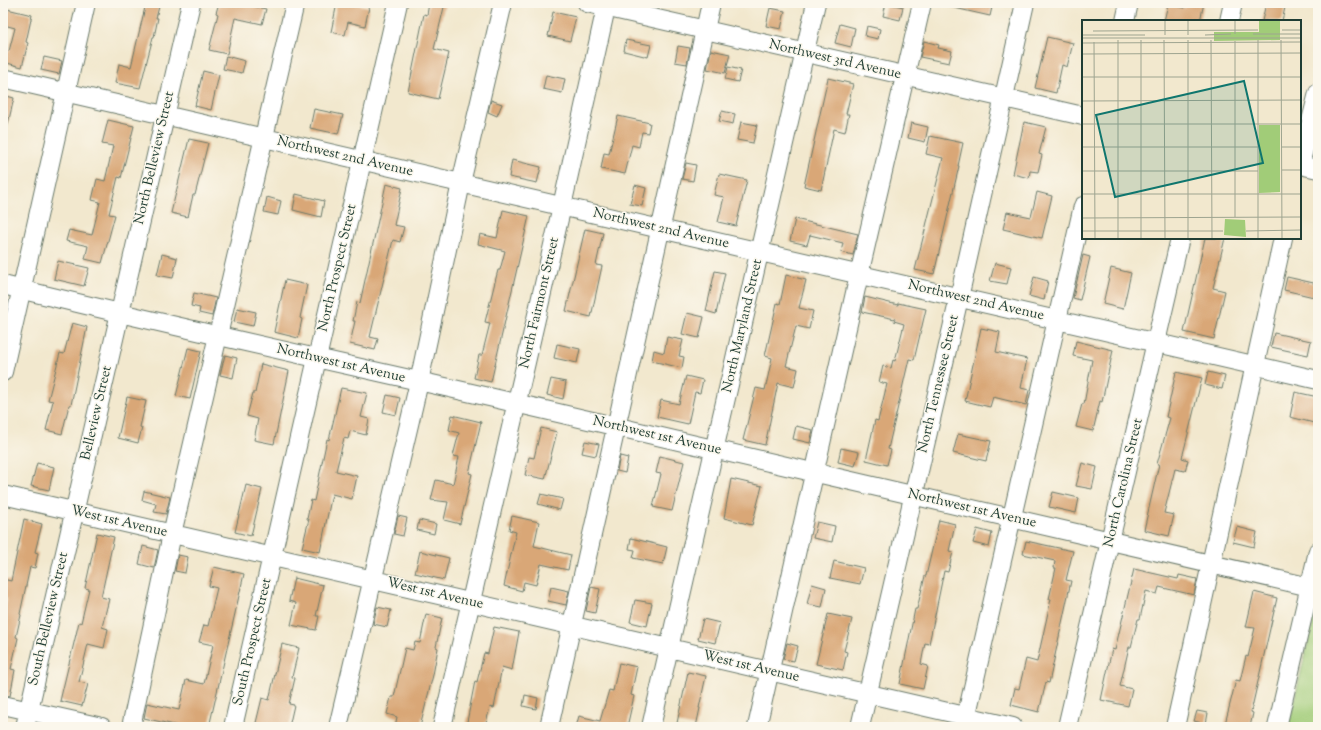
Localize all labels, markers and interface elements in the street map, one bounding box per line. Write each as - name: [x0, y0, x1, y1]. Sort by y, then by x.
- inset map: [1082, 20, 1301, 239]
- street label: Northwest 3rd Avenue: [767, 35, 903, 85]
- street label: North Belleview Street: [130, 89, 180, 227]
- street label: Northwest 2nd Avenue: [275, 132, 415, 182]
- street label: North Prospect Street: [314, 202, 362, 334]
- street label: Northwest 2nd Avenue: [591, 204, 731, 254]
- street label: North Fairmont Street: [515, 235, 565, 371]
- street label: North Maryland Street: [718, 257, 768, 395]
- street label: Northwest 2nd Avenue: [906, 276, 1046, 326]
- street label: North Tennessee Street: [913, 313, 965, 455]
- street label: Northwest 1st Avenue: [275, 339, 407, 389]
- street label: Belleview Street: [76, 364, 118, 462]
- street label: Northwest 1st Avenue: [591, 411, 723, 461]
- street label: North Carolina Street: [1099, 416, 1149, 549]
- street label: Northwest 1st Avenue: [906, 484, 1038, 534]
- street label: West 1st Avenue: [69, 501, 169, 543]
- street label: South Belleview Street: [24, 550, 74, 688]
- street label: West 1st Avenue: [385, 573, 485, 615]
- street label: South Prospect Street: [229, 576, 277, 708]
- street label: West 1st Avenue: [701, 646, 801, 688]

